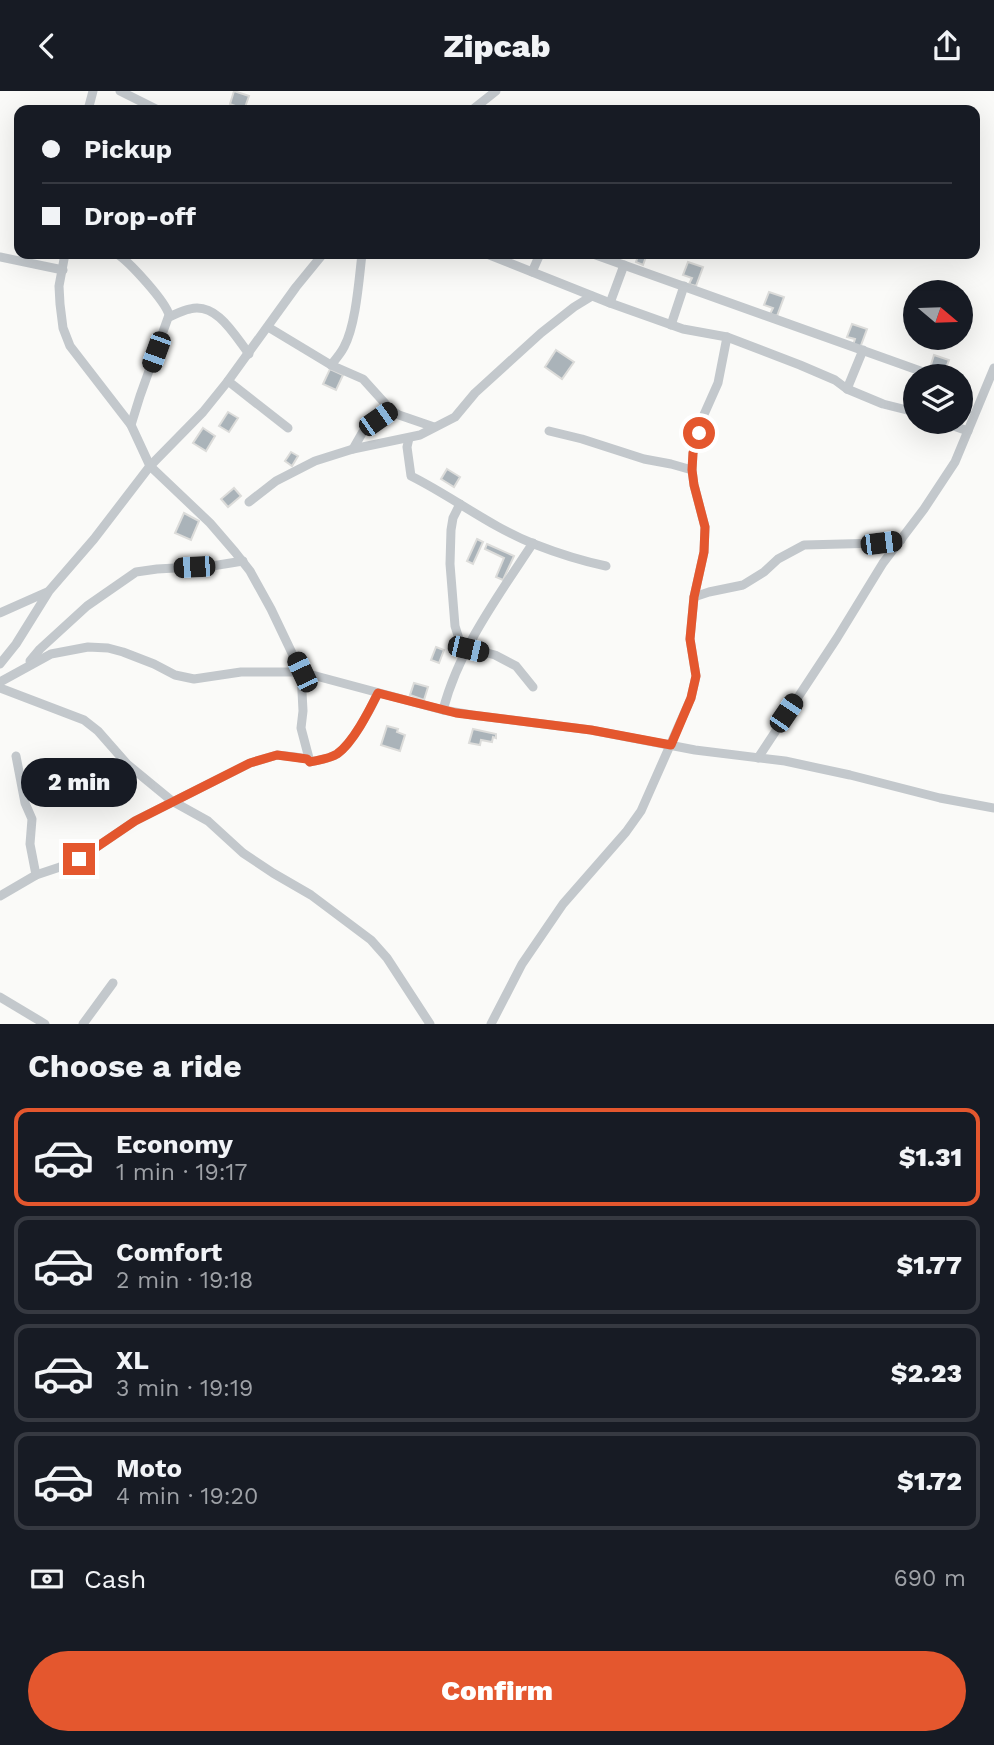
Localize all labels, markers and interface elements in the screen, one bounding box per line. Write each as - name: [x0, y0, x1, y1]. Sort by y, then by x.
- icon: back: [28, 27, 66, 65]
- text: Zipcab: [444, 27, 550, 65]
- icon: share: [928, 27, 966, 65]
- text: Pickup: [84, 134, 172, 164]
- text: Drop-off: [84, 201, 196, 231]
- north arrow: [903, 280, 973, 350]
- map controls: [903, 280, 973, 434]
- car: [139, 329, 174, 375]
- button: layers: [903, 364, 973, 434]
- car: [355, 398, 402, 440]
- route start: [683, 417, 715, 449]
- car: [859, 530, 904, 556]
- car: [173, 555, 216, 579]
- car: [446, 634, 491, 664]
- car: [284, 649, 321, 695]
- car: [766, 690, 807, 736]
- callout: 2 min: [21, 757, 137, 807]
- text: 2 min: [48, 769, 110, 796]
- route end: [63, 843, 95, 875]
- text: Choose a ride: [28, 1047, 242, 1085]
- icon: car: [32, 1126, 95, 1189]
- text: Economy: [116, 1129, 233, 1159]
- text: $1.31: [899, 1142, 962, 1172]
- text: 1 min · 19:17: [116, 1159, 247, 1186]
- icon: car: [32, 1234, 95, 1297]
- text: Comfort: [116, 1237, 222, 1267]
- text: $1.77: [896, 1250, 962, 1280]
- text: 2 min · 19:18: [116, 1267, 253, 1294]
- icon: car: [32, 1342, 95, 1405]
- text: XL: [116, 1345, 149, 1375]
- text: $2.23: [891, 1358, 962, 1388]
- text: 3 min · 19:19: [116, 1375, 253, 1402]
- icon: car: [32, 1450, 95, 1513]
- text: Moto: [116, 1453, 182, 1483]
- text: $1.72: [897, 1466, 962, 1496]
- text: 4 min · 19:20: [116, 1483, 258, 1510]
- icon: cash: [28, 1560, 66, 1598]
- text: Cash: [84, 1564, 146, 1594]
- text: 690 m: [894, 1565, 966, 1592]
- button: Confirm: [28, 1651, 966, 1731]

